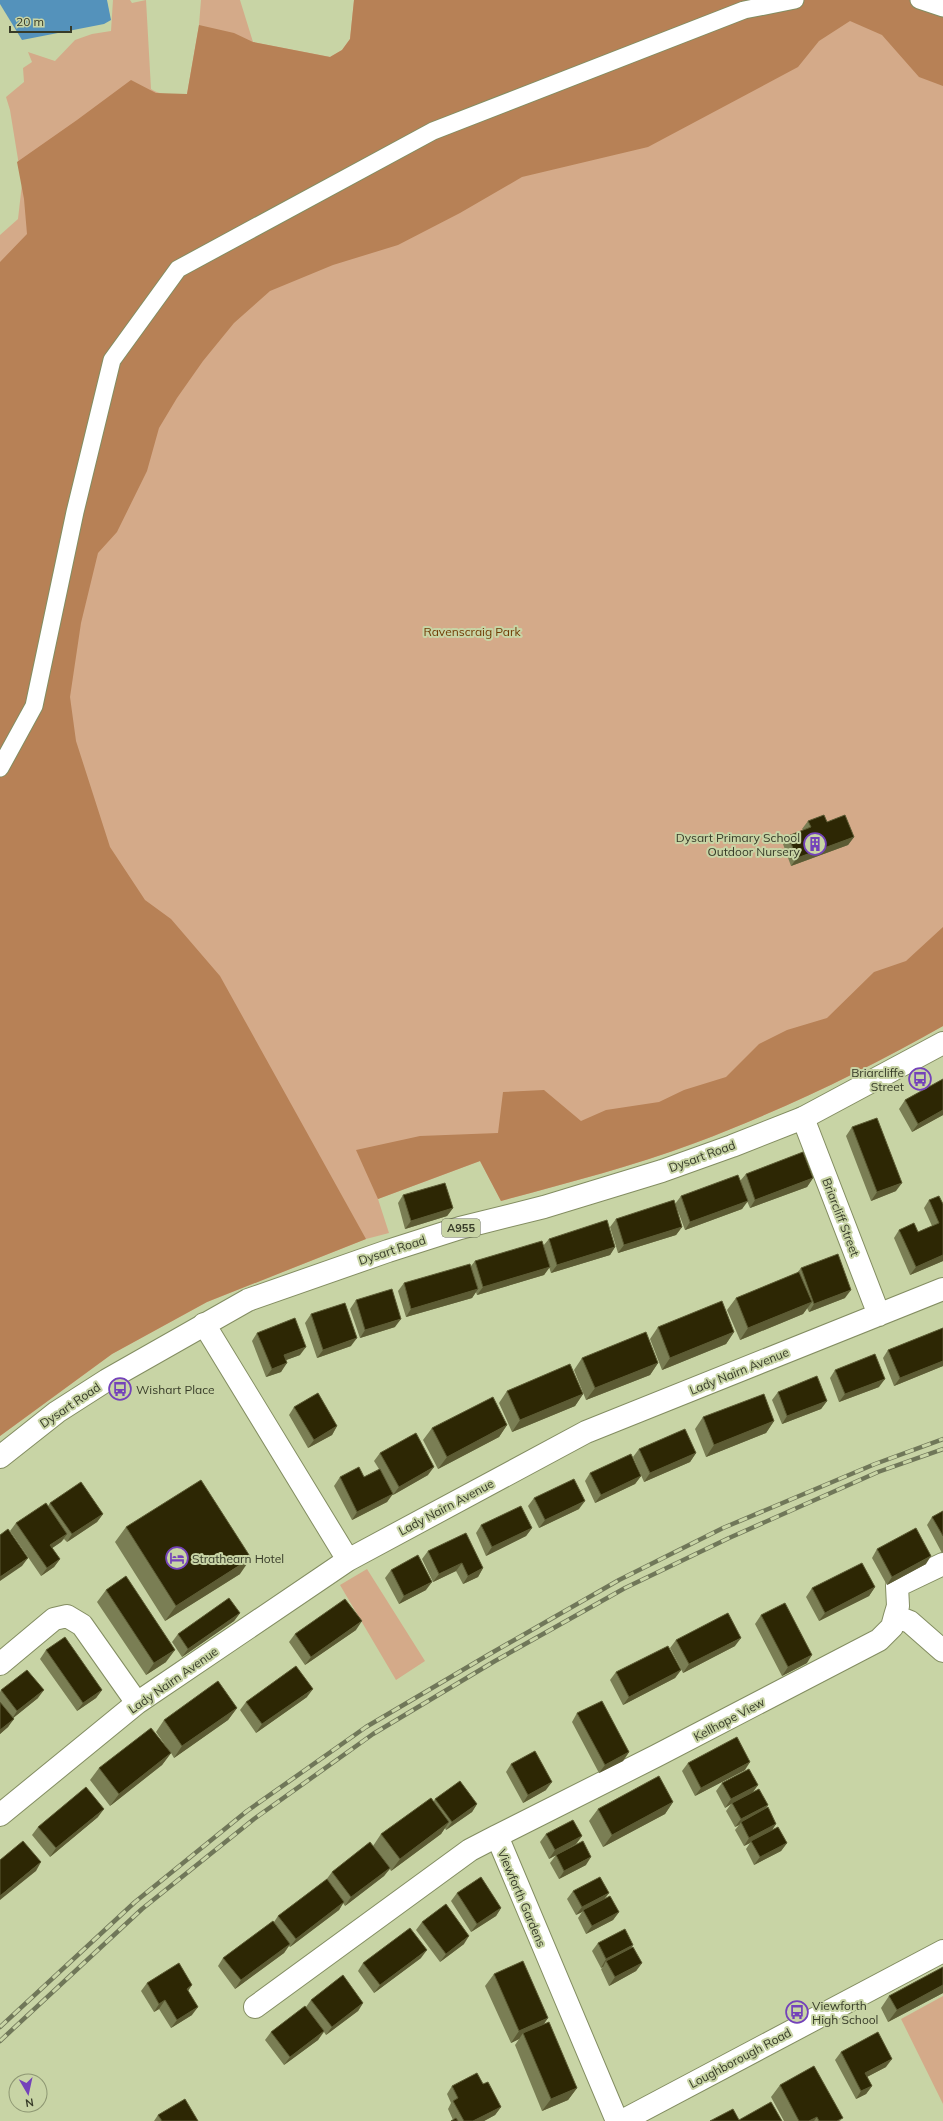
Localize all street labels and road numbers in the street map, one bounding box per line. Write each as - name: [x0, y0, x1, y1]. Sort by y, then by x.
- street label: Dysart Road: [667, 1137, 737, 1175]
- street label: Briarcliff Street: [819, 1176, 863, 1258]
- road number: A955: [442, 1219, 480, 1237]
- street label: Dysart Road: [356, 1232, 428, 1268]
- street label: Lady Nairn Avenue: [687, 1344, 791, 1398]
- street label: Dysart Road: [37, 1379, 103, 1431]
- street label: Lady Nairn Avenue: [396, 1476, 496, 1538]
- street label: Lady Nairn Avenue: [125, 1644, 221, 1716]
- street label: Kellhope View: [691, 1694, 768, 1744]
- street label: Viewforth Gardens: [495, 1847, 549, 1949]
- street label: Loughborough Road: [686, 2025, 794, 2091]

